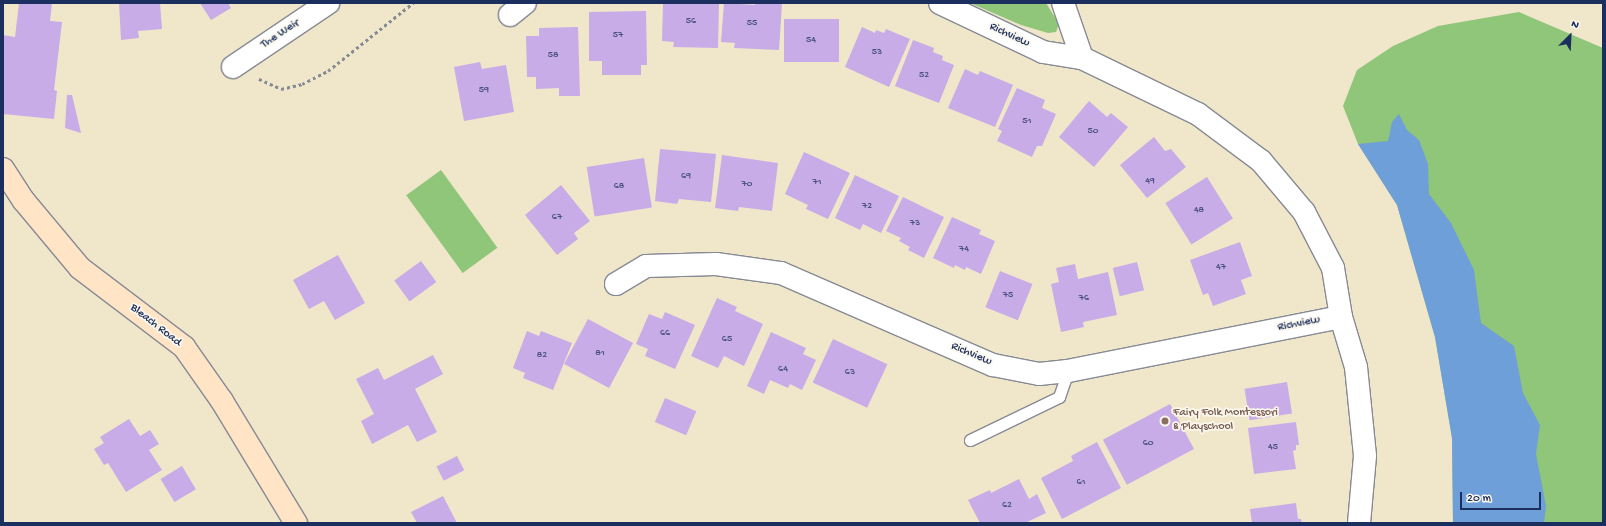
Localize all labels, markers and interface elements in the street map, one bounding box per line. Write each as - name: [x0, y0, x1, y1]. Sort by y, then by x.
- house number: 56: [686, 16, 696, 28]
- north arrow: [1550, 16, 1590, 56]
- street label: The Weir: [259, 17, 303, 53]
- house number: 55: [747, 18, 757, 30]
- text: N: [1569, 18, 1581, 32]
- street label: Richview: [987, 20, 1031, 52]
- house number: 57: [613, 30, 623, 42]
- house number: 54: [806, 35, 816, 47]
- house number: 53: [872, 47, 882, 59]
- house number: 58: [548, 50, 558, 62]
- house number: 52: [919, 70, 929, 82]
- house number: 59: [479, 85, 489, 97]
- house number: 51: [1022, 116, 1032, 128]
- house number: 50: [1088, 126, 1098, 138]
- house number: 69: [681, 171, 691, 183]
- house number: 49: [1145, 176, 1155, 188]
- house number: 71: [812, 177, 822, 189]
- house number: 70: [742, 179, 752, 191]
- house number: 68: [614, 181, 624, 193]
- house number: 72: [862, 201, 872, 213]
- house number: 48: [1194, 205, 1204, 217]
- house number: 67: [552, 212, 562, 224]
- house number: 73: [910, 218, 920, 230]
- house number: 74: [959, 244, 969, 256]
- house number: 47: [1216, 262, 1226, 274]
- house number: 75: [1003, 290, 1013, 302]
- house number: 76: [1079, 293, 1089, 305]
- street label: Bleach Road: [126, 301, 184, 351]
- street label: Richview: [1277, 314, 1321, 336]
- house number: 66: [660, 328, 670, 340]
- house number: 65: [722, 334, 732, 346]
- street label: Richview: [948, 340, 994, 370]
- house number: 81: [595, 348, 605, 360]
- house number: 82: [537, 350, 547, 362]
- house number: 64: [778, 364, 788, 376]
- house number: 63: [845, 367, 855, 379]
- place label: Fairy Folk Montessori & Playschool: [1173, 407, 1278, 435]
- marker: Fairy Folk Montessori & Playschool: [1160, 416, 1170, 426]
- house number: 60: [1143, 438, 1153, 450]
- house number: 45: [1268, 442, 1278, 454]
- house number: 61: [1076, 477, 1086, 489]
- scale bar: [1462, 484, 1543, 510]
- text: 20 m: [1467, 492, 1491, 506]
- house number: 62: [1002, 500, 1012, 512]

